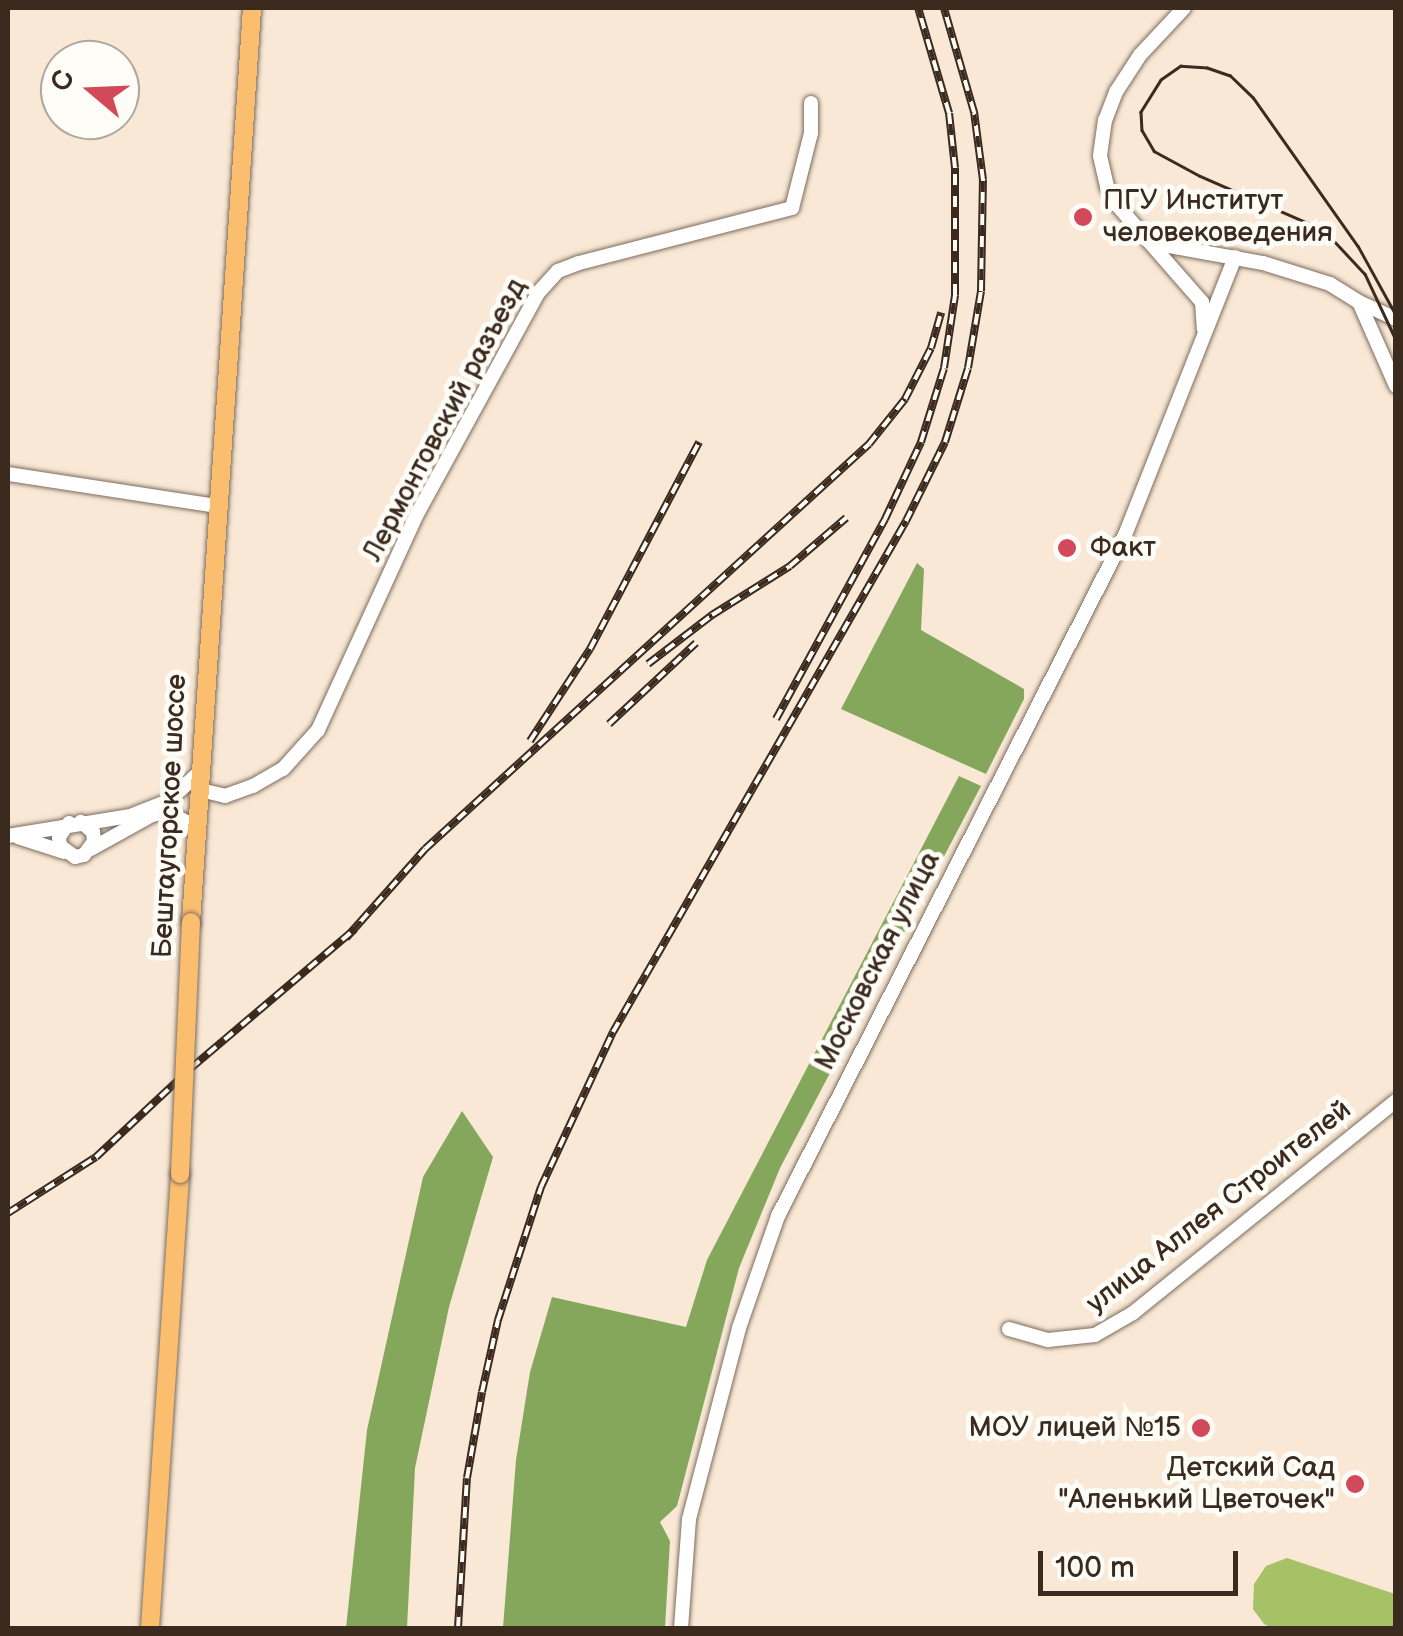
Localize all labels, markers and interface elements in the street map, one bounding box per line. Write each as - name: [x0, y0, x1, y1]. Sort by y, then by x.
- north arrow: [40, 40, 140, 140]
- text: С: [44, 66, 82, 95]
- place label: ПГУ Институт человековедения: [1103, 184, 1333, 250]
- marker: ПГУ Институт человековедения: [1072, 206, 1094, 228]
- street label: Лермонтовский разъезд: [356, 273, 534, 567]
- place label: Факт: [1090, 531, 1156, 565]
- marker: Факт: [1054, 535, 1080, 561]
- street label: Бештаугорское шоссе: [146, 673, 194, 959]
- street label: Московская улица: [808, 846, 948, 1076]
- street label: улица Аллея Строителей: [1080, 1093, 1358, 1321]
- place label: МОУ лицей №15: [969, 1411, 1181, 1445]
- marker: МОУ лицей №15: [1190, 1417, 1212, 1439]
- place label: Детский Сад "Аленький Цветочек": [1058, 1451, 1335, 1517]
- marker: Детский Сад "Аленький Цветочек": [1344, 1473, 1366, 1495]
- scale bar: [1043, 1531, 1243, 1593]
- text: 100 m: [1055, 1550, 1135, 1586]

